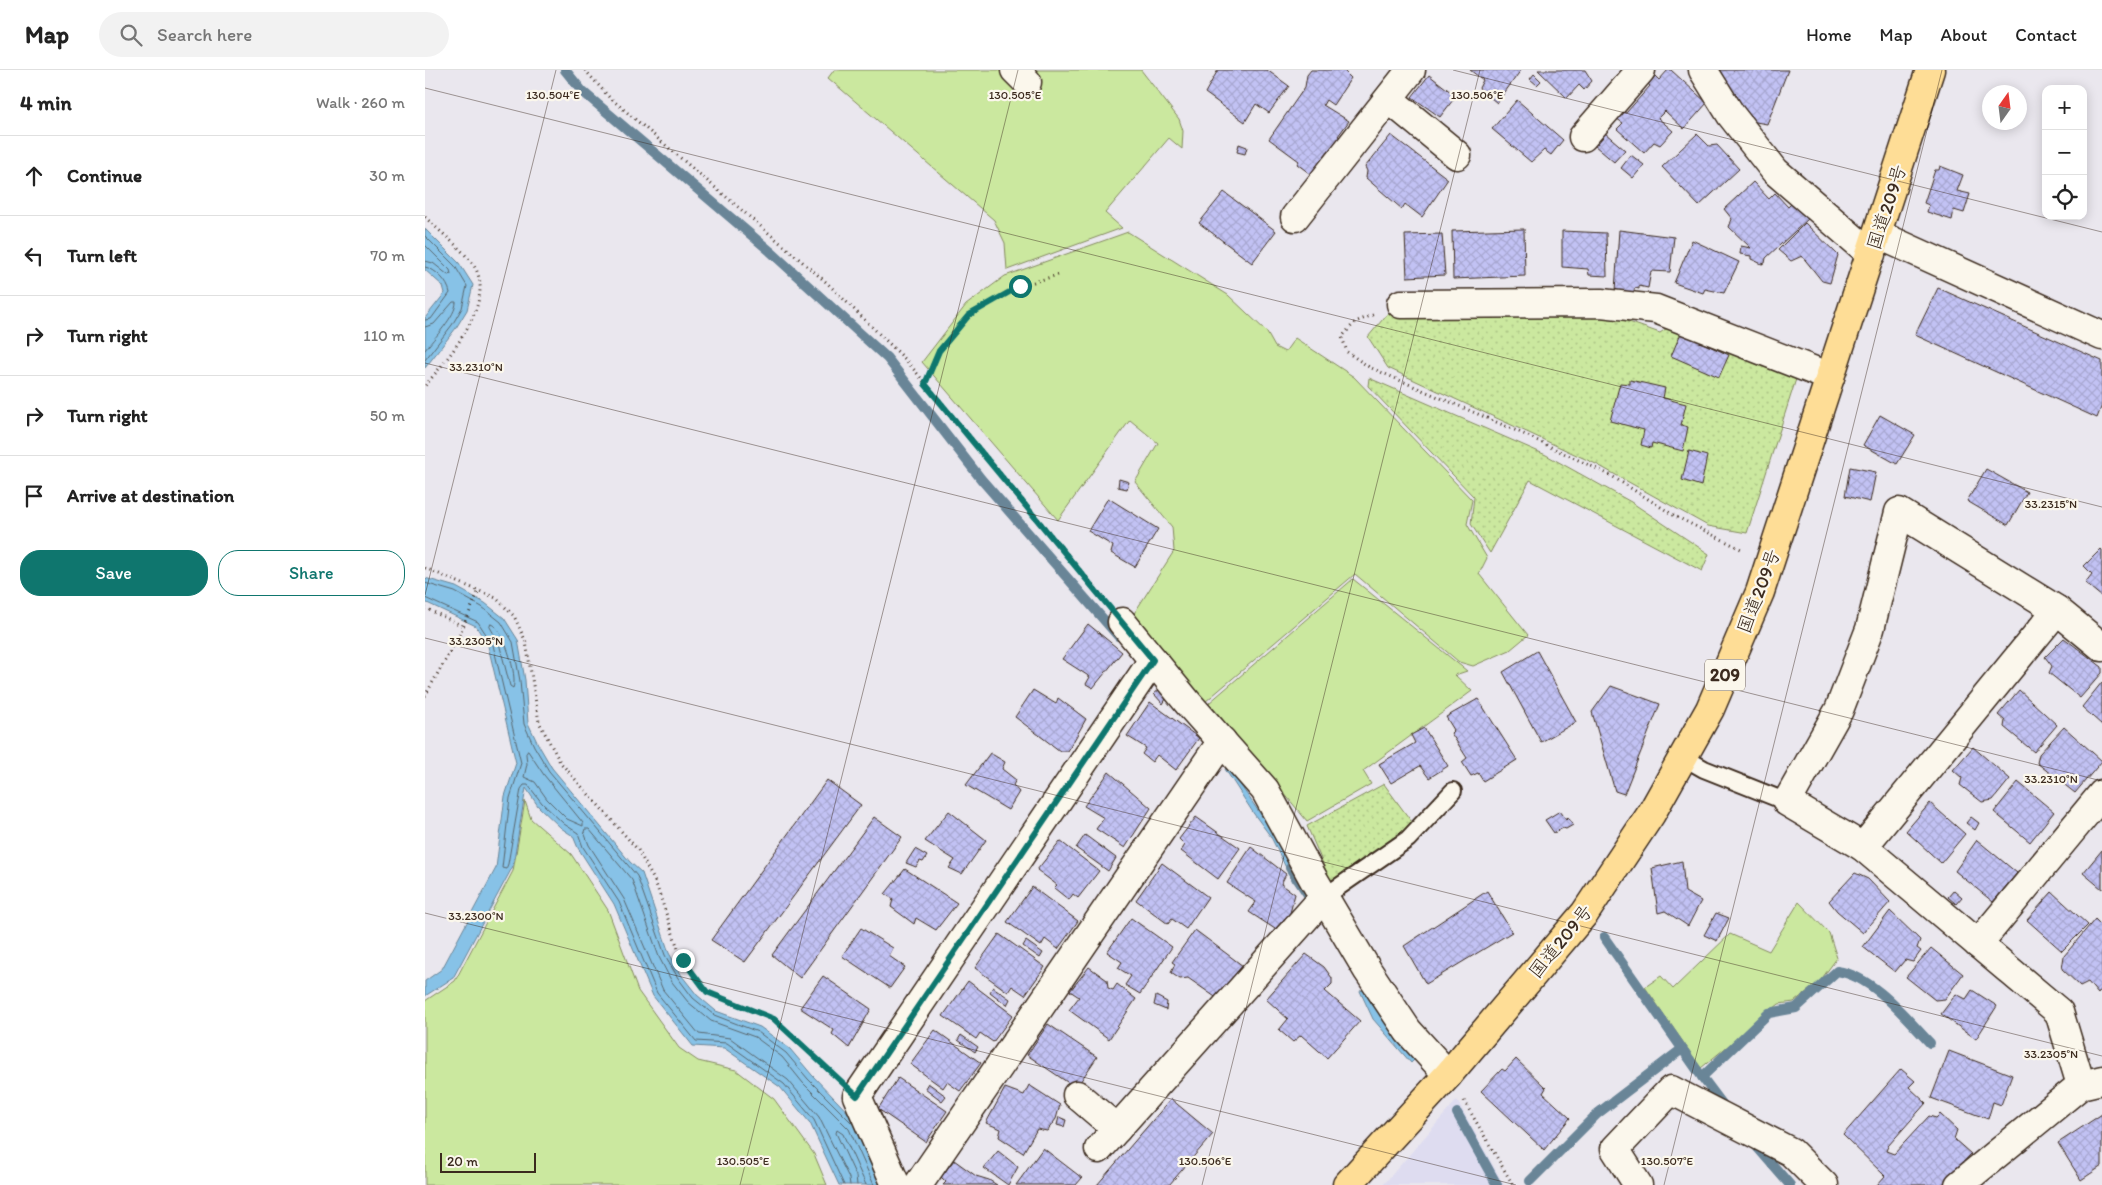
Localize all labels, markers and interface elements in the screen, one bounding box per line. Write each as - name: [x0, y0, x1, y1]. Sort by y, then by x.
- search box: [99, 12, 449, 57]
- text: Map: [25, 20, 69, 49]
- icon: search: [117, 21, 145, 49]
- text: Search here: [157, 23, 252, 46]
- text: Home: [1806, 24, 1852, 46]
- text: Map: [1880, 24, 1913, 46]
- text: About: [1941, 24, 1987, 46]
- text: Contact: [2015, 24, 2077, 46]
- north arrow: [1982, 85, 2027, 130]
- map controls: [2042, 85, 2087, 220]
- button: +: [2042, 85, 2087, 130]
- text: 130.504°E: [526, 88, 580, 102]
- text: 130.505°E: [989, 88, 1042, 102]
- text: 130.506°E: [1451, 88, 1504, 102]
- text: 4 min: [20, 90, 72, 115]
- text: Walk · 260 m: [316, 93, 405, 112]
- button: −: [2042, 130, 2087, 175]
- street label: 国道209号: [1862, 161, 1911, 253]
- icon: ahead: [20, 162, 48, 190]
- text: Continue: [67, 164, 142, 187]
- text: 30 m: [369, 166, 405, 185]
- button: locate: [2042, 175, 2087, 220]
- icon: left: [20, 242, 48, 270]
- text: Turn left: [67, 244, 137, 267]
- text: 70 m: [370, 246, 405, 265]
- route start: [1009, 275, 1032, 298]
- icon: right: [20, 322, 48, 350]
- text: Turn right: [67, 324, 148, 347]
- text: 110 m: [363, 326, 405, 345]
- text: 33.2310°N: [449, 360, 503, 374]
- icon: right: [20, 402, 48, 430]
- text: Turn right: [67, 404, 148, 427]
- text: 50 m: [370, 406, 405, 425]
- icon: arrive: [20, 482, 48, 510]
- text: Arrive at destination: [67, 484, 234, 507]
- text: 33.2315°N: [2025, 497, 2077, 511]
- street label: 国道209号: [1732, 546, 1785, 637]
- button: Save: [20, 550, 208, 596]
- button: Share: [218, 550, 405, 596]
- text: 33.2305°N: [449, 634, 503, 648]
- road number: 209: [1705, 660, 1745, 690]
- text: 33.2310°N: [2024, 772, 2078, 786]
- street label: 国道209号: [1524, 900, 1597, 983]
- text: 33.2300°N: [448, 909, 504, 923]
- route end: [672, 949, 695, 972]
- text: 33.2305°N: [2024, 1047, 2078, 1061]
- scale bar: [440, 1150, 536, 1173]
- text: 20 m: [447, 1153, 478, 1170]
- text: 130.505°E: [717, 1154, 770, 1168]
- text: 130.506°E: [1179, 1154, 1232, 1168]
- text: 130.507°E: [1641, 1154, 1694, 1168]

